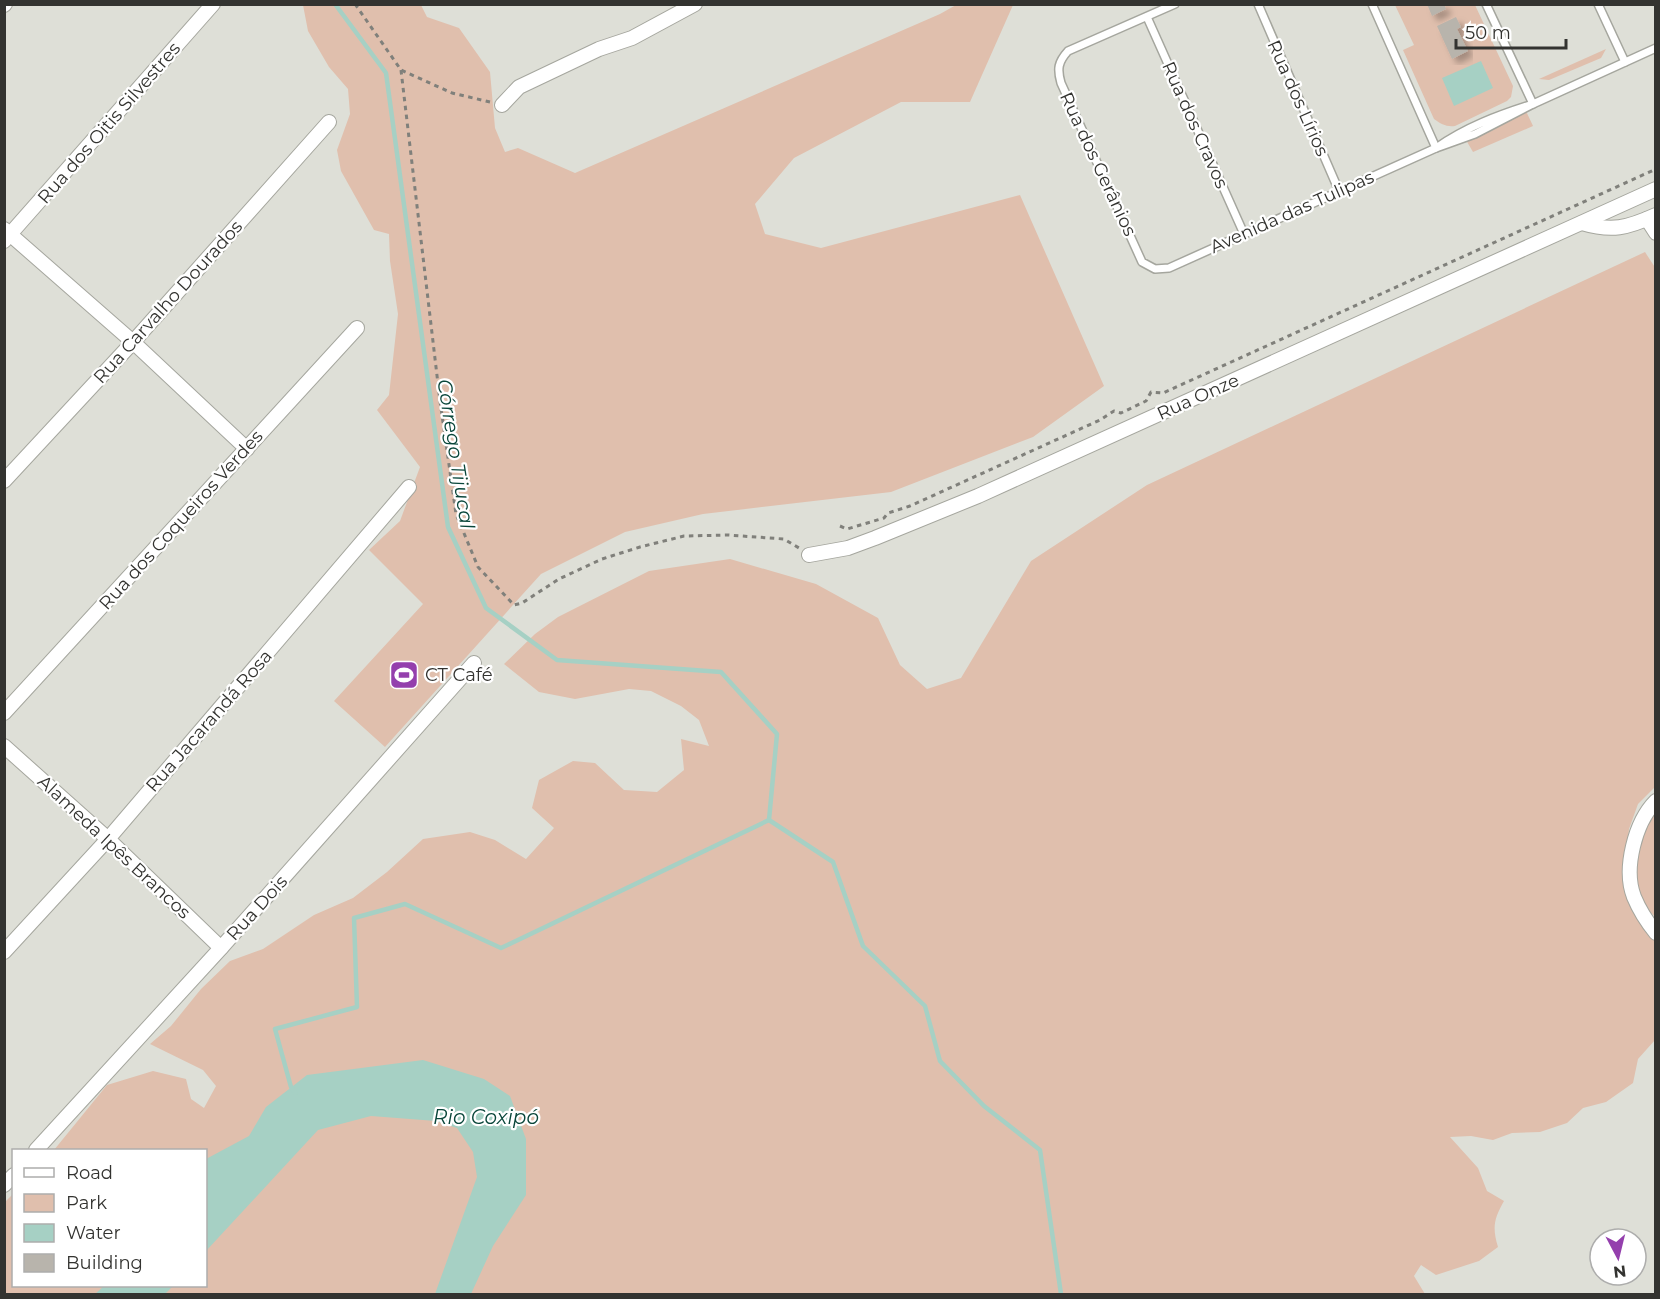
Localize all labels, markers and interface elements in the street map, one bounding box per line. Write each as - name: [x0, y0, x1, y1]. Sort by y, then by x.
- scale bar: [1456, 12, 1566, 50]
- text: 50 m: [1465, 22, 1511, 44]
- street label: Rua dos Lírios: [1263, 36, 1334, 160]
- street label: Rua dos Oitis Silvestres: [33, 38, 185, 208]
- street label: Rua dos Cravos: [1157, 58, 1233, 192]
- street label: Rua dos Gerânios: [1055, 88, 1141, 240]
- street label: Avenida das Tulipas: [1207, 166, 1378, 258]
- street label: Rua Carvalho Dourados: [89, 216, 247, 388]
- street label: Rua Onze: [1153, 369, 1243, 425]
- water label: Córrego Tijucal: [432, 377, 480, 531]
- street label: Rua dos Coqueiros Verdes: [94, 425, 268, 614]
- street label: Rua Jacarandá Rosa: [141, 645, 277, 797]
- sports icon: CT Café: [388, 659, 420, 691]
- place label: CT Café: [425, 664, 493, 686]
- street label: Alameda Ipês Brancos: [33, 770, 195, 924]
- street label: Rua Dois: [222, 871, 292, 945]
- water label: Rio Coxipó: [433, 1105, 539, 1129]
- legend: [12, 1149, 207, 1287]
- text: Road: [66, 1162, 113, 1184]
- text: Park: [66, 1192, 107, 1214]
- text: Water: [66, 1222, 121, 1244]
- north arrow: [1588, 1227, 1648, 1287]
- text: Building: [66, 1252, 143, 1274]
- text: N: [1612, 1261, 1627, 1282]

